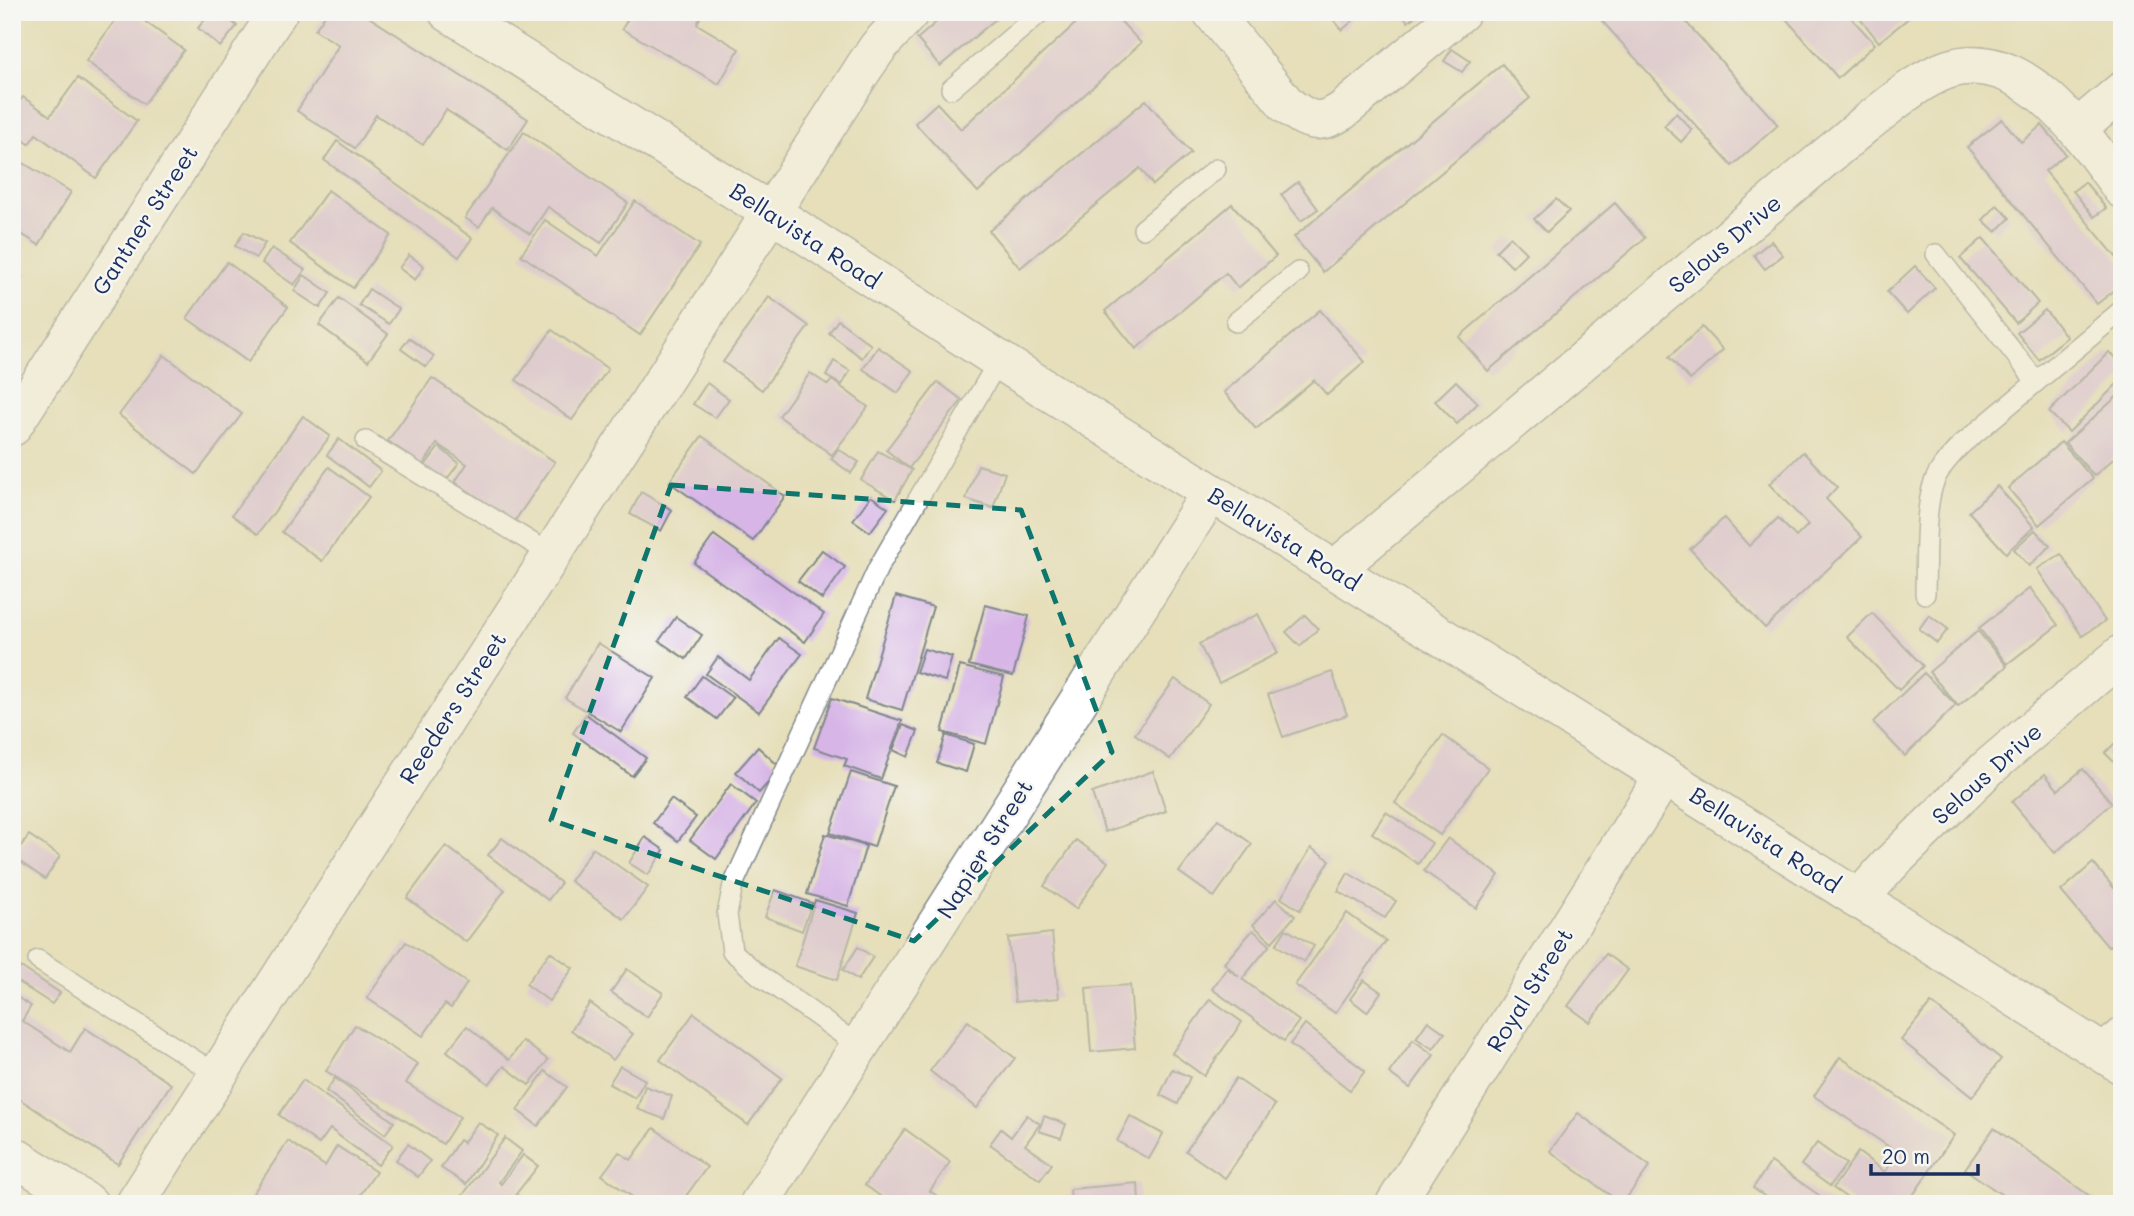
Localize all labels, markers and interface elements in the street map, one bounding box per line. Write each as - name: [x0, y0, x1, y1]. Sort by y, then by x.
- street label: Gantner Street: [84, 139, 204, 300]
- street label: Bellavista Road: [724, 175, 887, 295]
- street label: Selous Drive: [1662, 187, 1787, 299]
- street label: Bellavista Road: [1203, 479, 1366, 597]
- street label: Reeders Street: [392, 626, 512, 789]
- street label: Selous Drive: [1925, 716, 2048, 831]
- street label: Napier Street: [929, 773, 1039, 924]
- street label: Bellavista Road: [1684, 779, 1847, 899]
- street label: Royal Street: [1479, 922, 1579, 1057]
- scale bar: [1871, 1132, 1978, 1176]
- text: 20 m: [1882, 1142, 1930, 1169]

